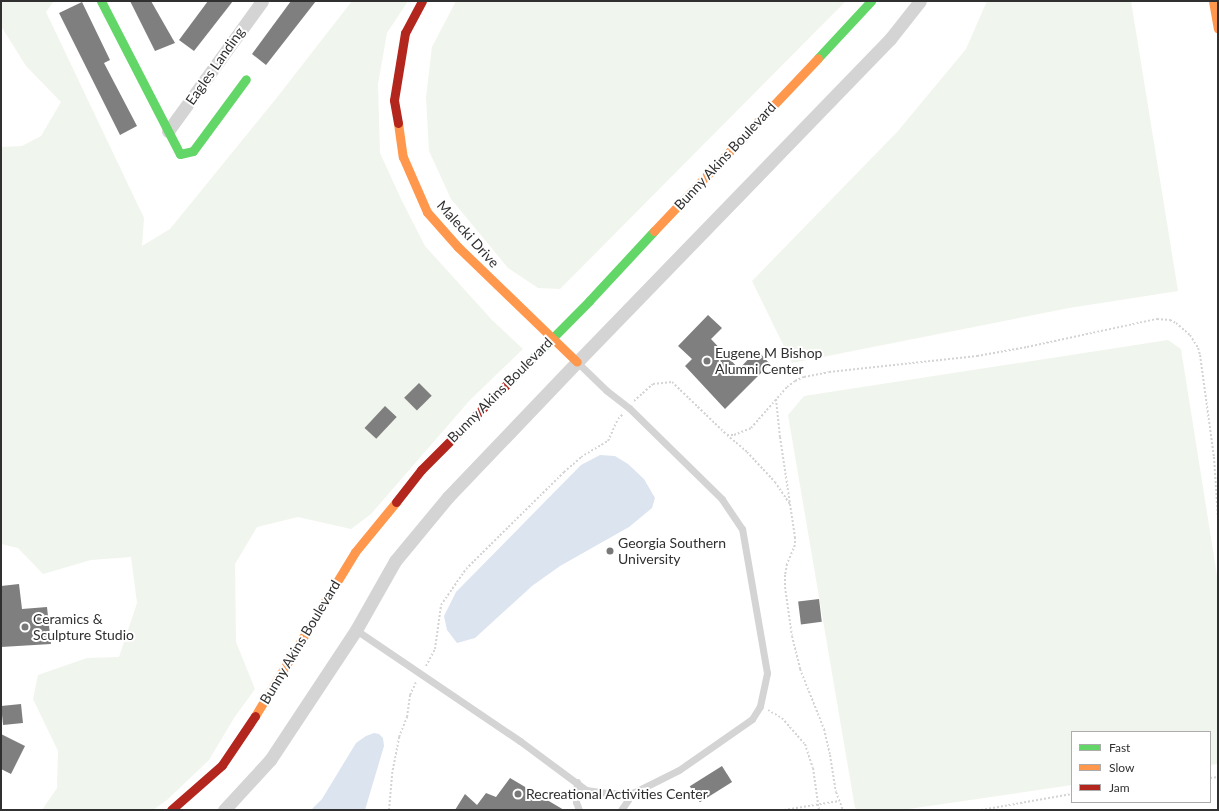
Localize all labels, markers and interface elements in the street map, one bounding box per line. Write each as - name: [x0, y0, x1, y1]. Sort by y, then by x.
- street label: Eagles Landing: [182, 24, 248, 108]
- street label: Bunny Akins Boulevard: [670, 98, 780, 214]
- street label: Malecki Drive: [433, 197, 503, 271]
- street label: Bunny Akins Boulevard: [444, 334, 556, 446]
- place label: Eugene M Bishop Alumni Center: [715, 345, 822, 378]
- marker: Eugene M Bishop Alumni Center: [702, 356, 712, 366]
- place label: Georgia Southern University: [618, 535, 726, 568]
- marker: Georgia Southern University: [605, 546, 615, 556]
- street label: Bunny Akins Boulevard: [256, 577, 344, 707]
- place label: Ceramics & Sculpture Studio: [33, 611, 134, 644]
- marker: Ceramics & Sculpture Studio: [20, 622, 30, 632]
- legend: [1071, 731, 1211, 803]
- text: Fast: [1109, 740, 1130, 755]
- text: Slow: [1109, 760, 1134, 775]
- text: Jam: [1109, 780, 1130, 795]
- place label: Recreational Activities Center: [526, 786, 708, 802]
- marker: Recreational Activities Center: [513, 789, 523, 799]

